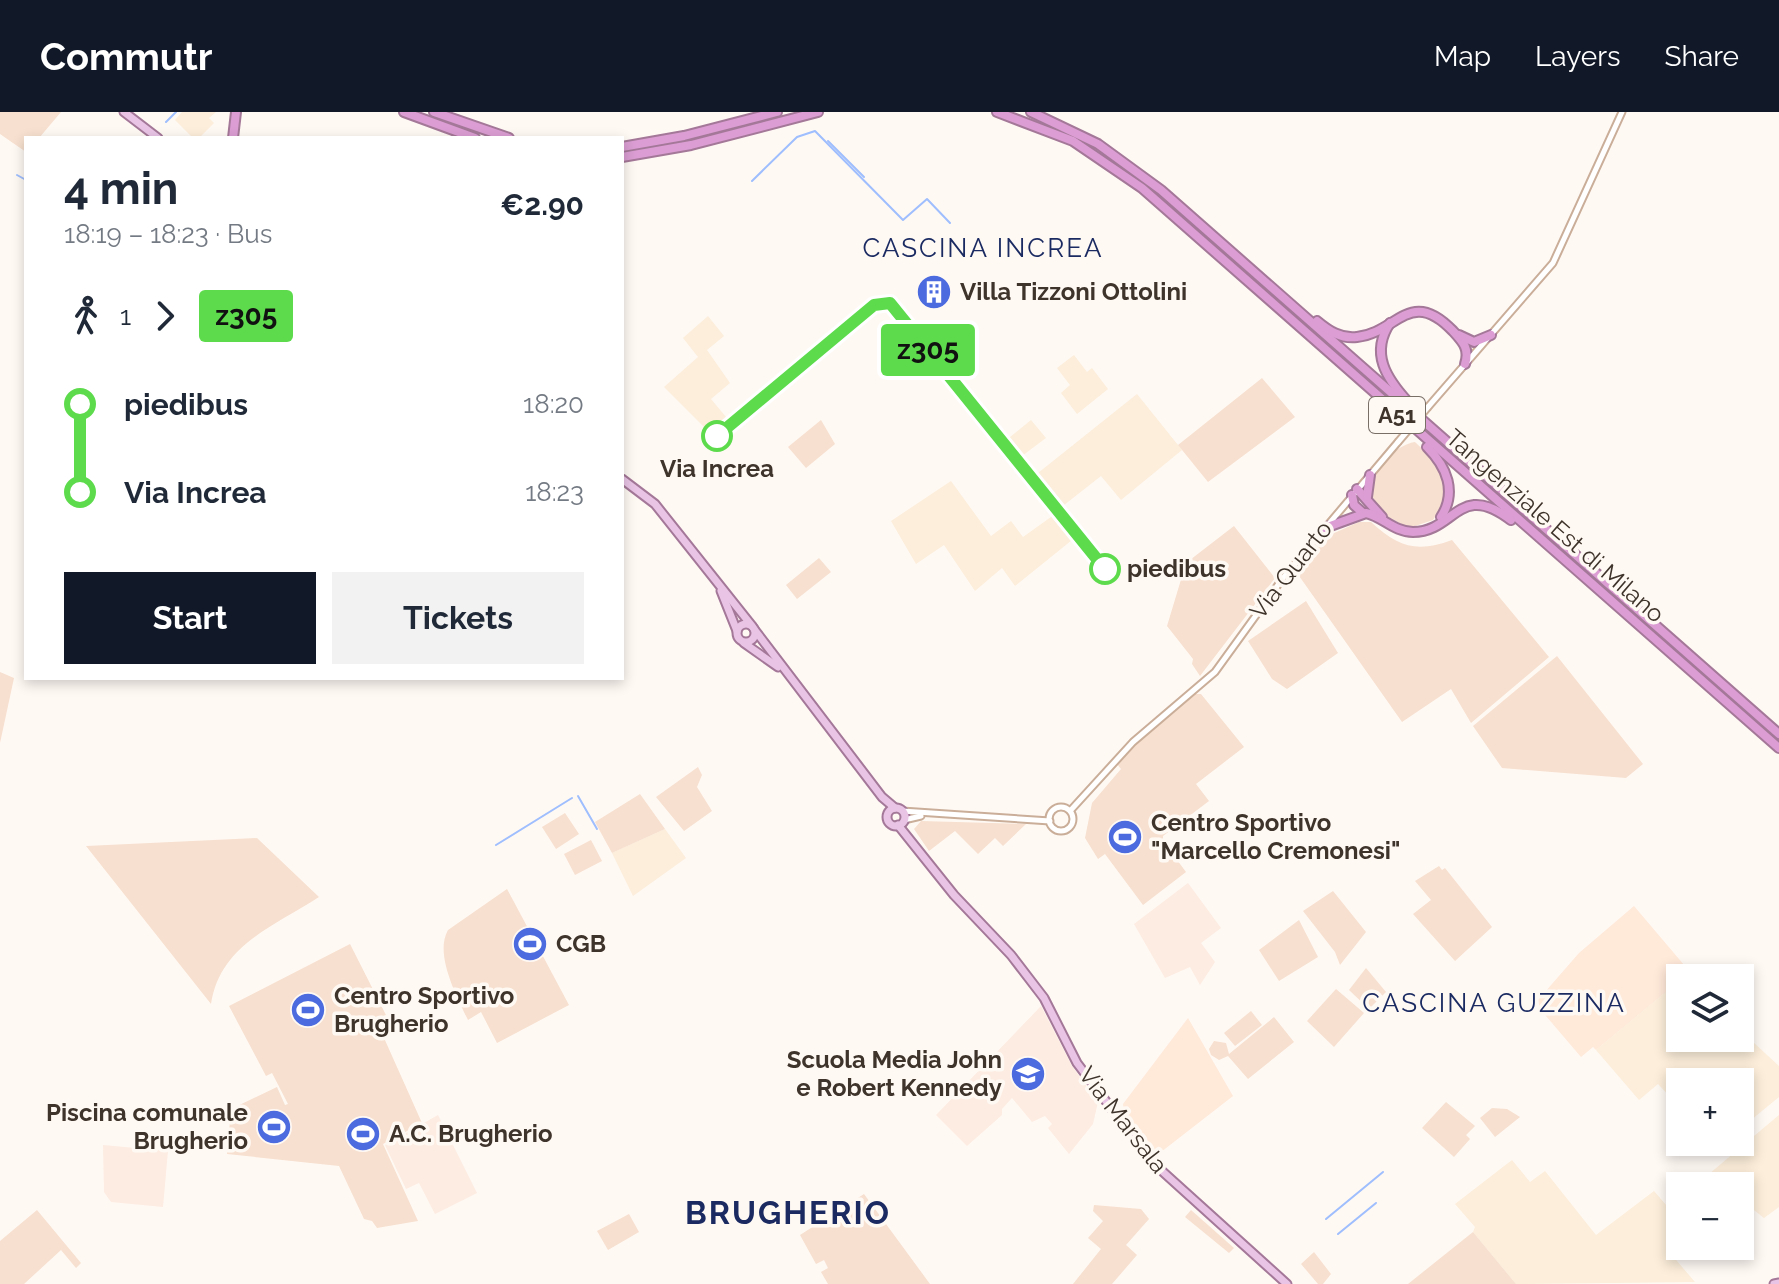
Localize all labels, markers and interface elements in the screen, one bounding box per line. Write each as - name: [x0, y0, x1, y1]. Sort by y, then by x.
- text: Commutr: [40, 34, 212, 79]
- text: Map: [1434, 40, 1491, 73]
- text: Layers: [1535, 40, 1621, 73]
- text: Share: [1665, 40, 1739, 73]
- text: 4 min: [64, 163, 178, 214]
- text: €2.90: [500, 187, 584, 222]
- text: 18:19 – 18:23 · Bus: [64, 219, 272, 249]
- district label: CASCINA INCREA: [862, 233, 1104, 263]
- building icon: Villa Tizzoni Ottolini: [915, 273, 953, 311]
- place label: Villa Tizzoni Ottolini: [960, 277, 1187, 306]
- icon: walk: [64, 294, 108, 338]
- icon: forward: [143, 294, 187, 338]
- text: z305: [215, 299, 277, 332]
- text: 1: [120, 301, 131, 331]
- line badge: z305: [872, 324, 984, 376]
- text: z305: [897, 333, 959, 366]
- text: piedibus: [124, 387, 248, 422]
- text: 18:20: [523, 389, 584, 419]
- road number: A51: [1369, 397, 1425, 433]
- marker: Via Increa: [702, 421, 732, 451]
- street label: Tangenziale Est di Milano: [1440, 423, 1670, 628]
- place label: Via Increa: [660, 454, 774, 483]
- text: Via Increa: [124, 475, 267, 510]
- text: 18:23: [525, 477, 584, 507]
- street label: Via Quarto: [1243, 515, 1338, 625]
- marker: piedibus: [1090, 554, 1120, 584]
- place label: piedibus: [1127, 554, 1226, 583]
- button: Start: [64, 572, 316, 664]
- button: Tickets: [332, 572, 584, 664]
- place label: Centro Sportivo "Marcello Cremonesi": [1151, 808, 1400, 865]
- sports icon: Centro Sportivo "Marcello Cremonesi": [1106, 818, 1144, 856]
- sports icon: CGB: [511, 925, 549, 963]
- place label: CGB: [556, 929, 606, 958]
- map controls: [1666, 964, 1754, 1260]
- button: layers: [1666, 964, 1754, 1052]
- place label: Centro Sportivo Brugherio: [334, 981, 514, 1038]
- district label: CASCINA GUZZINA: [1362, 988, 1626, 1018]
- sports icon: Centro Sportivo Brugherio: [289, 991, 327, 1029]
- place label: Scuola Media John e Robert Kennedy: [787, 1045, 1002, 1102]
- school or university icon: Scuola Media John e Robert Kennedy: [1009, 1055, 1047, 1093]
- street label: Via Marsala: [1073, 1061, 1174, 1179]
- button: +: [1666, 1068, 1754, 1156]
- place label: Piscina comunale Brugherio: [46, 1098, 248, 1155]
- sports icon: Piscina comunale Brugherio: [255, 1108, 293, 1146]
- sports icon: A.C. Brugherio: [344, 1115, 382, 1153]
- place label: A.C. Brugherio: [389, 1119, 552, 1148]
- button: −: [1666, 1172, 1754, 1260]
- district label: BRUGHERIO: [685, 1194, 891, 1231]

